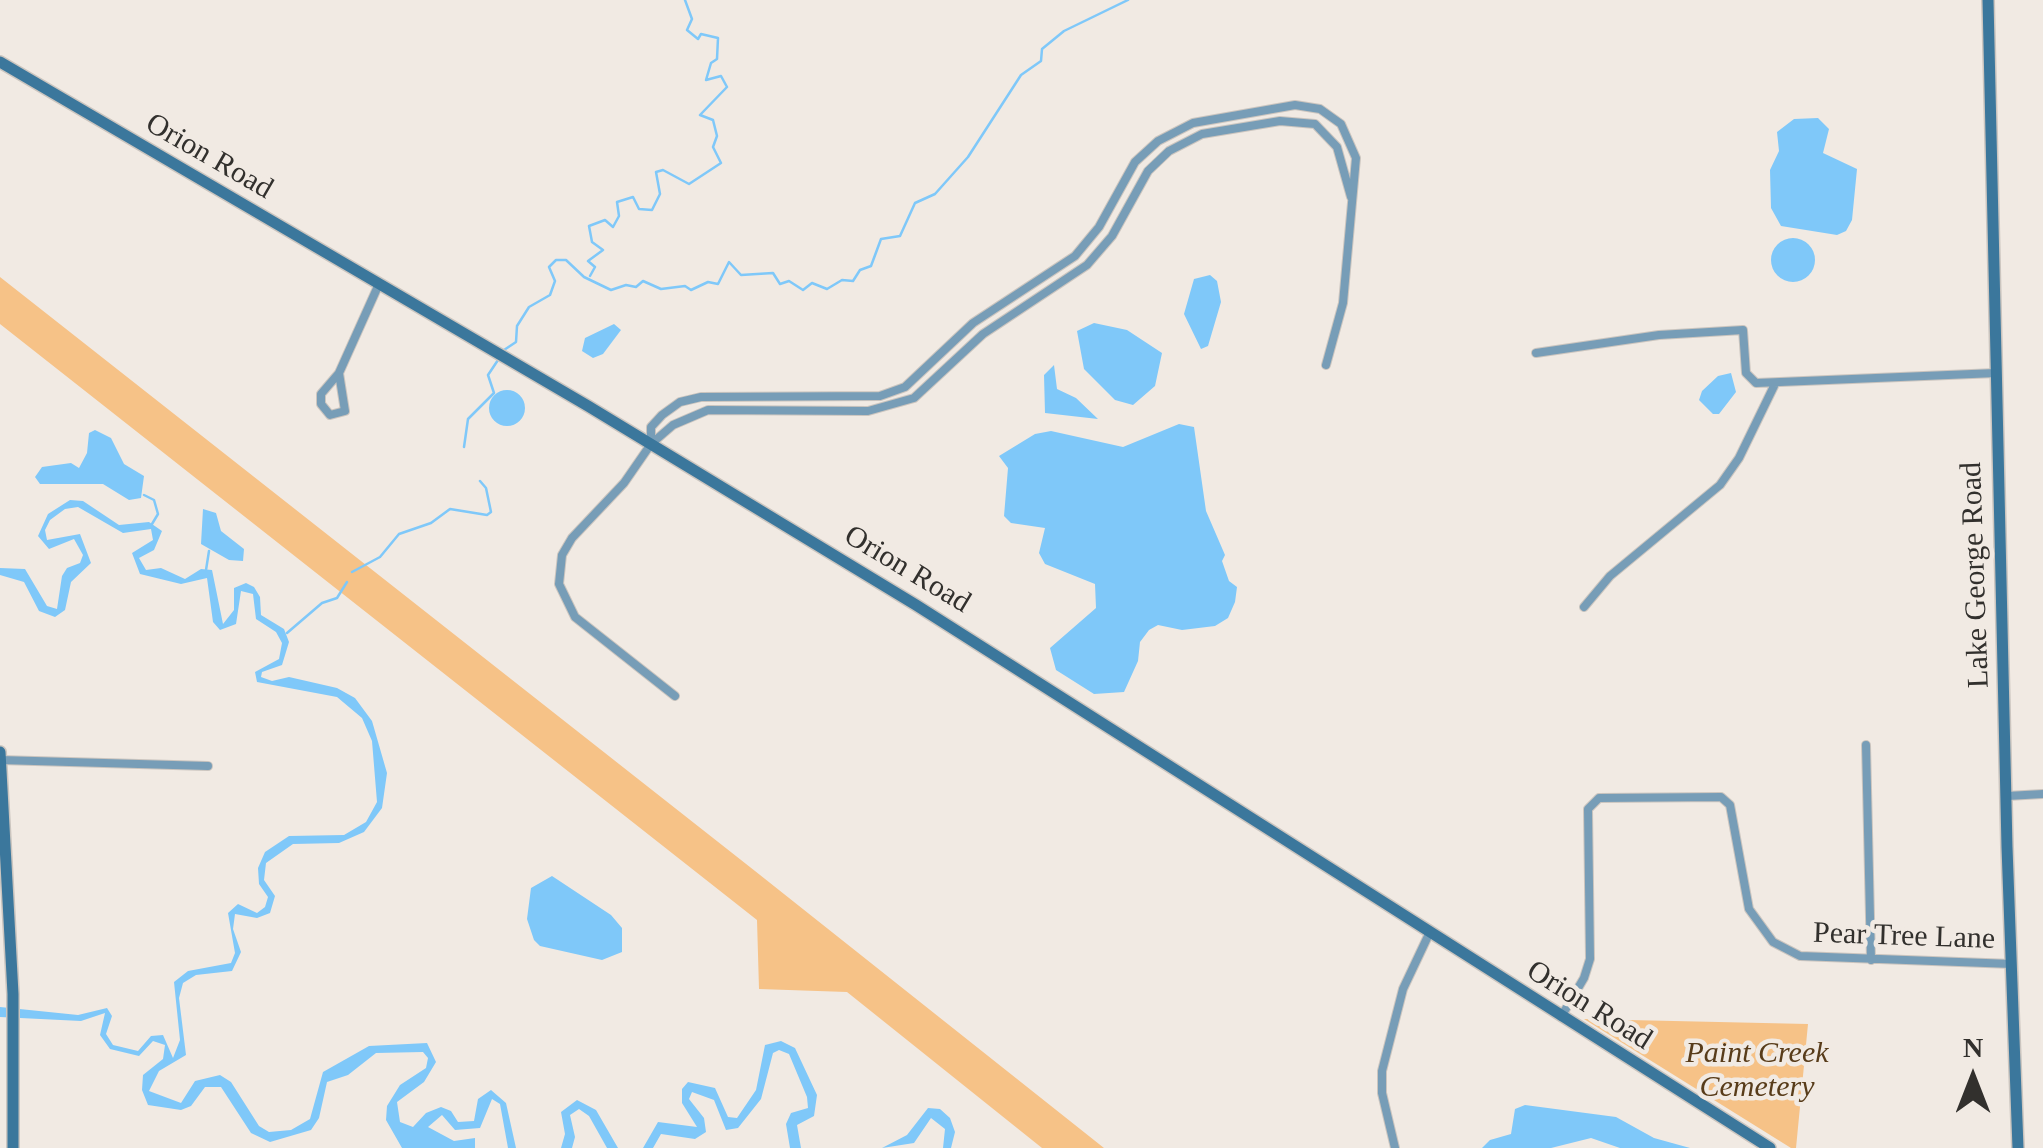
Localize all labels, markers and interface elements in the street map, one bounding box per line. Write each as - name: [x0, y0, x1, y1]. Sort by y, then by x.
- street label: Orion Road: [139, 106, 279, 208]
- street label: Lake George Road: [1954, 461, 1998, 689]
- street label: Orion Road: [837, 518, 977, 622]
- street label: Pear Tree Lane: [1812, 916, 1996, 958]
- street label: Orion Road: [1520, 953, 1658, 1059]
- north arrow: [1923, 1028, 2023, 1128]
- text: N: [1963, 1032, 1983, 1063]
- park label: Paint Creek Cemetery: [1685, 1036, 1829, 1106]

